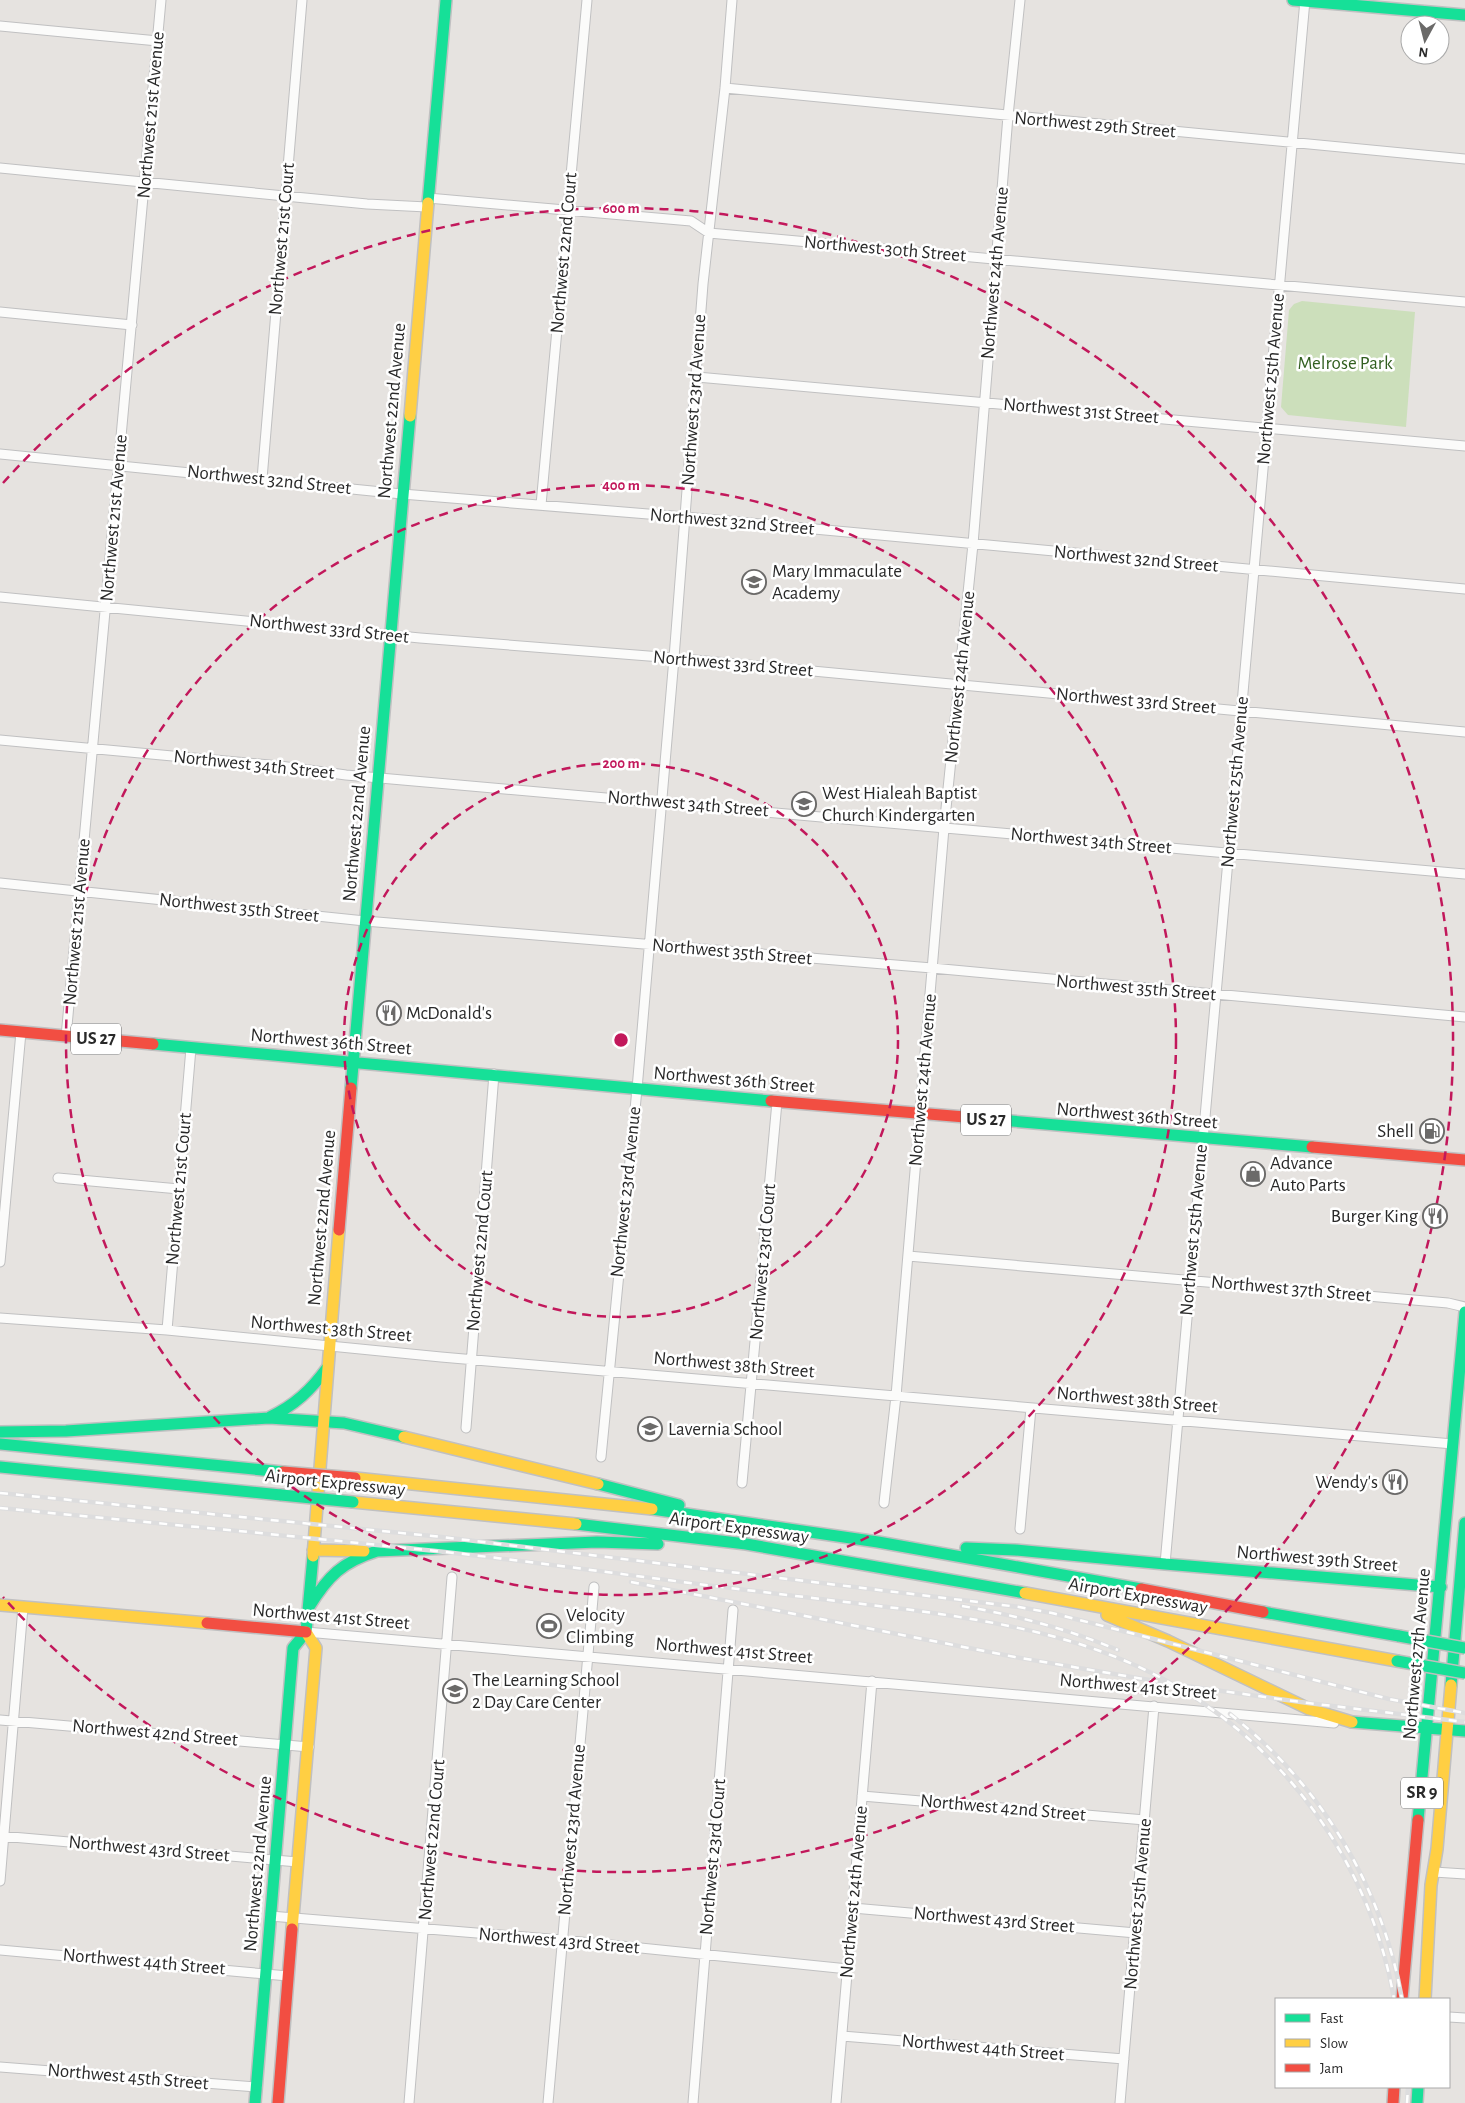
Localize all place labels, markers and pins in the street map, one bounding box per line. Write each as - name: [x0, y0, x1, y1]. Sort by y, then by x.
- place label: Mary Immaculate Academy: [772, 562, 902, 603]
- school or university icon: Mary Immaculate Academy: [741, 569, 767, 595]
- place label: West Hialeah Baptist Church Kindergarten: [822, 784, 977, 825]
- school or university icon: West Hialeah Baptist Church Kindergarten: [791, 791, 817, 817]
- restaurant icon: McDonald's: [376, 1000, 402, 1026]
- place label: McDonald's: [406, 1004, 492, 1023]
- centre of rings: [612, 1031, 630, 1049]
- fuel station icon: Shell: [1419, 1118, 1445, 1144]
- place label: Shell: [1377, 1122, 1414, 1141]
- place label: Advance Auto Parts: [1270, 1154, 1346, 1195]
- shop icon: Advance Auto Parts: [1240, 1161, 1266, 1187]
- restaurant icon: Burger King: [1422, 1203, 1448, 1229]
- place label: Burger King: [1331, 1207, 1419, 1226]
- school or university icon: Lavernia School: [637, 1416, 663, 1442]
- place label: Lavernia School: [668, 1420, 783, 1439]
- restaurant icon: Wendy's: [1382, 1469, 1408, 1495]
- place label: Wendy's: [1315, 1473, 1378, 1492]
- place label: Velocity Climbing: [566, 1606, 635, 1647]
- sports icon: Velocity Climbing: [536, 1613, 562, 1639]
- place label: The Learning School 2 Day Care Center: [472, 1671, 620, 1712]
- school or university icon: The Learning School 2 Day Care Center: [442, 1678, 468, 1704]

